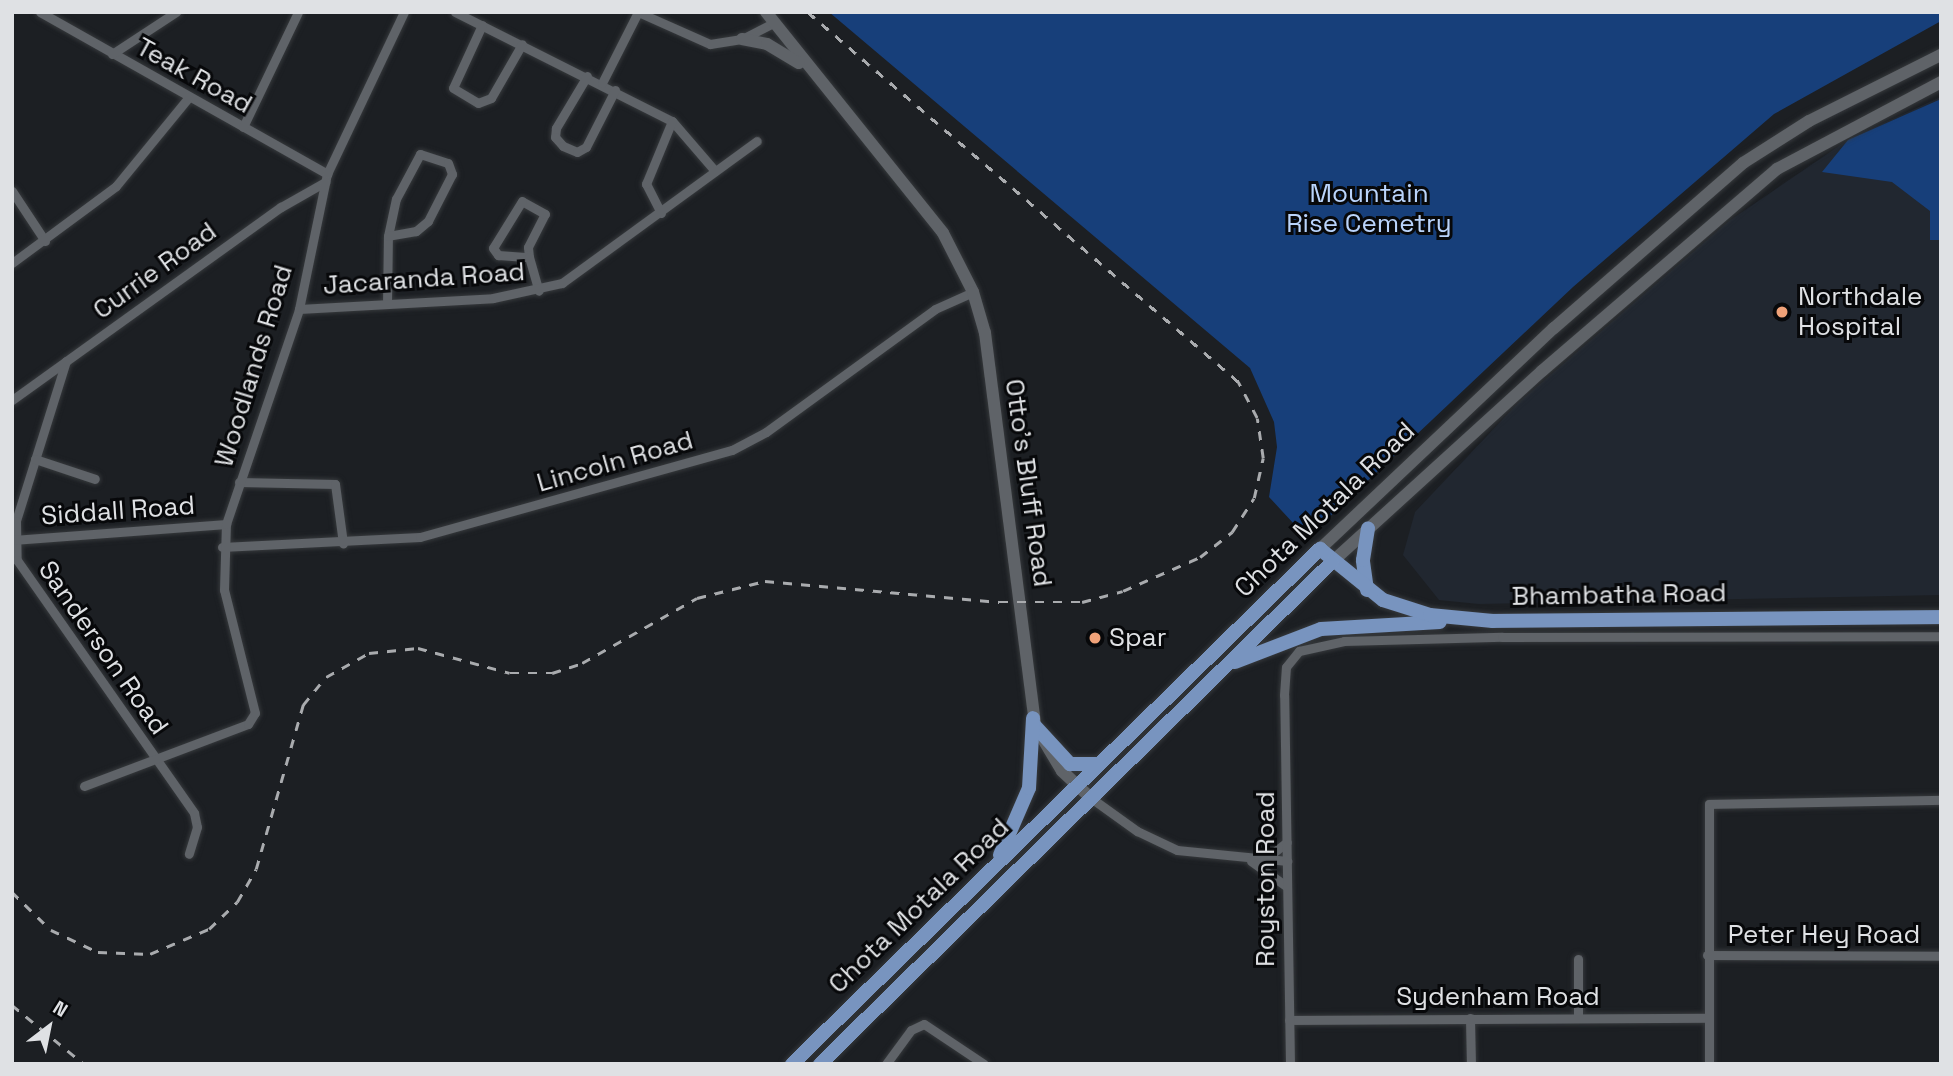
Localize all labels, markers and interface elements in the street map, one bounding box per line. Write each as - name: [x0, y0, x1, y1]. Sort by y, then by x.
- street label: Teak Road: [131, 31, 257, 121]
- park label: Mountain Rise Cemetry: [1286, 178, 1452, 240]
- street label: Currie Road: [87, 216, 223, 326]
- street label: Jacaranda Road: [322, 256, 526, 302]
- street label: Woodlands Road: [208, 261, 300, 471]
- place label: Northdale Hospital: [1798, 281, 1922, 342]
- marker: Northdale Hospital: [1772, 302, 1792, 322]
- street label: Otto's Bluff Road: [998, 377, 1058, 589]
- street label: Chota Motala Road: [1228, 416, 1422, 604]
- street label: Lincoln Road: [533, 425, 697, 499]
- street label: Siddall Road: [40, 490, 196, 532]
- street label: Sanderson Road: [32, 555, 174, 741]
- street label: Bhambatha Road: [1511, 578, 1727, 612]
- place label: Spar: [1109, 622, 1166, 654]
- marker: Spar: [1087, 630, 1103, 646]
- street label: Royston Road: [1250, 791, 1282, 967]
- street label: Chota Motala Road: [822, 812, 1016, 1000]
- street label: Peter Hey Road: [1728, 919, 1920, 951]
- street label: Sydenham Road: [1396, 981, 1600, 1013]
- north arrow: [14, 992, 84, 1062]
- text: N: [48, 995, 72, 1023]

